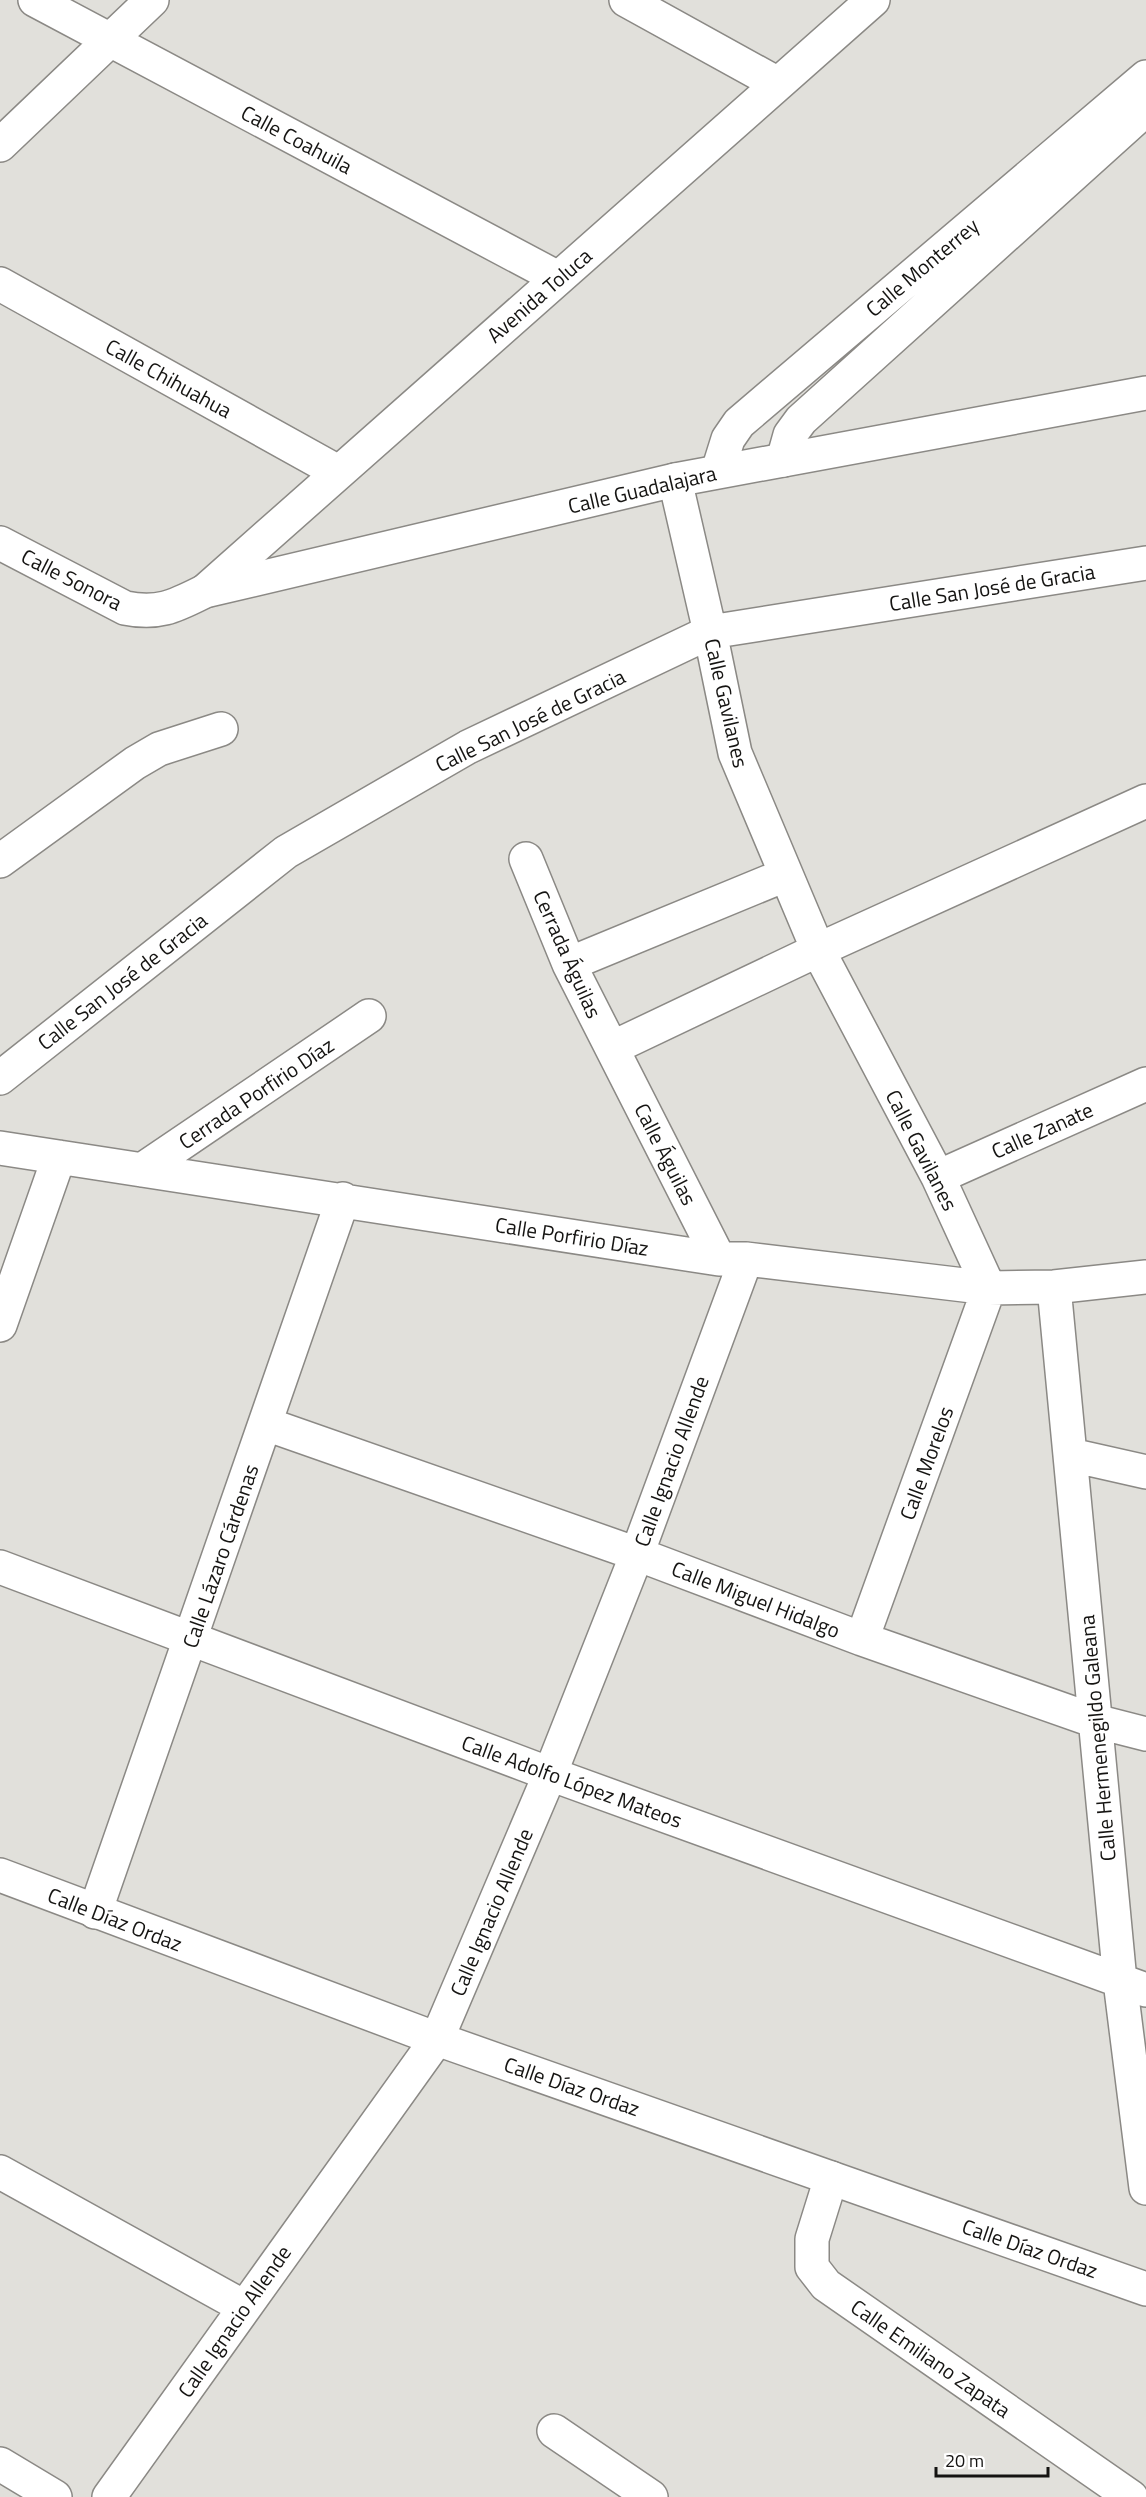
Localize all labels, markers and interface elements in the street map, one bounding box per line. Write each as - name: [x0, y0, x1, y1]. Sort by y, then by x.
- street label: Calle Coahuila: [236, 96, 359, 182]
- street label: Calle Monterrey: [858, 210, 986, 324]
- street label: Avenida Toluca: [479, 240, 599, 350]
- street label: Calle Chihuahua: [100, 330, 238, 426]
- street label: Calle Guadalajara: [565, 456, 720, 522]
- street label: Calle Sonora: [16, 540, 128, 618]
- street label: Calle San José de Gracia: [887, 555, 1098, 619]
- street label: Calle Gavilanes: [697, 635, 757, 771]
- street label: Calle San José de Gracia: [429, 660, 631, 780]
- street label: Cerrada Águilas: [525, 885, 611, 1023]
- street label: Calle San José de Gracia: [30, 904, 214, 1058]
- street label: Cerrada Porfirio Díaz: [172, 1029, 340, 1157]
- street label: Calle Gavilanes: [878, 1084, 966, 1216]
- street label: Calle Zanate: [986, 1093, 1098, 1167]
- street label: Calle Águilas: [627, 1097, 705, 1211]
- street label: Calle Porfirio Díaz: [493, 1208, 651, 1264]
- street label: Calle Ignacio Allende: [625, 1371, 717, 1551]
- street label: Calle Morelos: [891, 1402, 961, 1524]
- street label: Calle Lázaro Cárdenas: [174, 1460, 266, 1652]
- street label: Calle Miguel Hidalgo: [667, 1552, 845, 1646]
- street label: Calle Hermenegildo Galeana: [1070, 1613, 1124, 1863]
- street label: Calle Adolfo López Mateos: [457, 1726, 687, 1836]
- street label: Calle Ignacio Allende: [441, 1823, 541, 2001]
- street label: Calle Díaz Ordaz: [43, 1879, 187, 1959]
- street label: Calle Díaz Ordaz: [500, 2048, 644, 2124]
- street label: Calle Díaz Ordaz: [958, 2210, 1102, 2286]
- street label: Calle Ignacio Allende: [169, 2238, 299, 2404]
- street label: Calle Emiliano Zapata: [844, 2291, 1018, 2426]
- scale bar: [936, 2440, 1048, 2478]
- text: 20 m: [945, 2447, 984, 2474]

